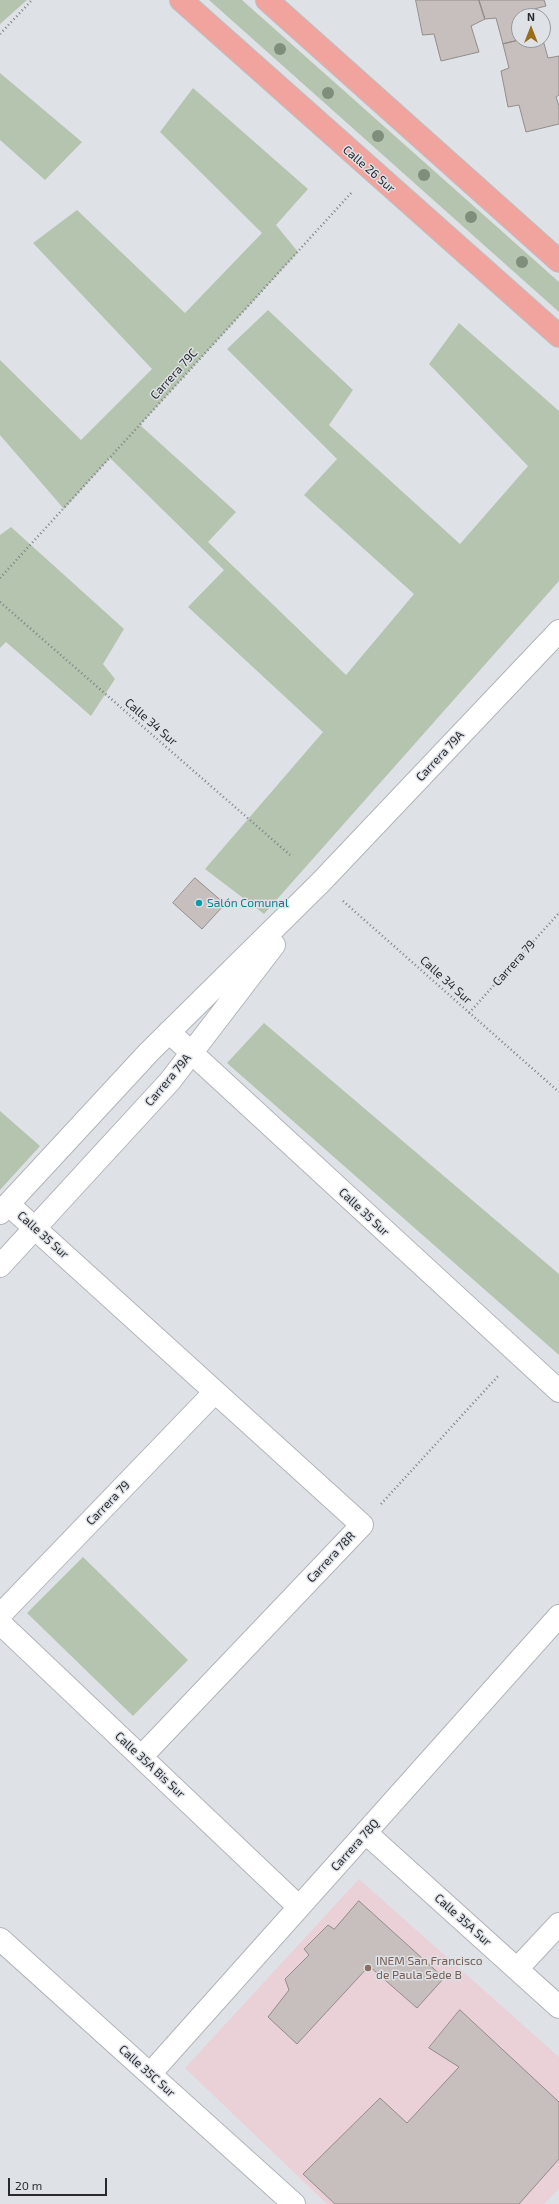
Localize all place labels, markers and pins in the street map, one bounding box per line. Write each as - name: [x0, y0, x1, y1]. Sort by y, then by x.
- place label: Salón Comunal: [207, 896, 288, 910]
- marker: Salón Comunal: [194, 898, 204, 908]
- place label: INEM San Francisco de Paula Sede B: [376, 1954, 483, 1982]
- marker: INEM San Francisco de Paula Sede B: [363, 1963, 373, 1973]

